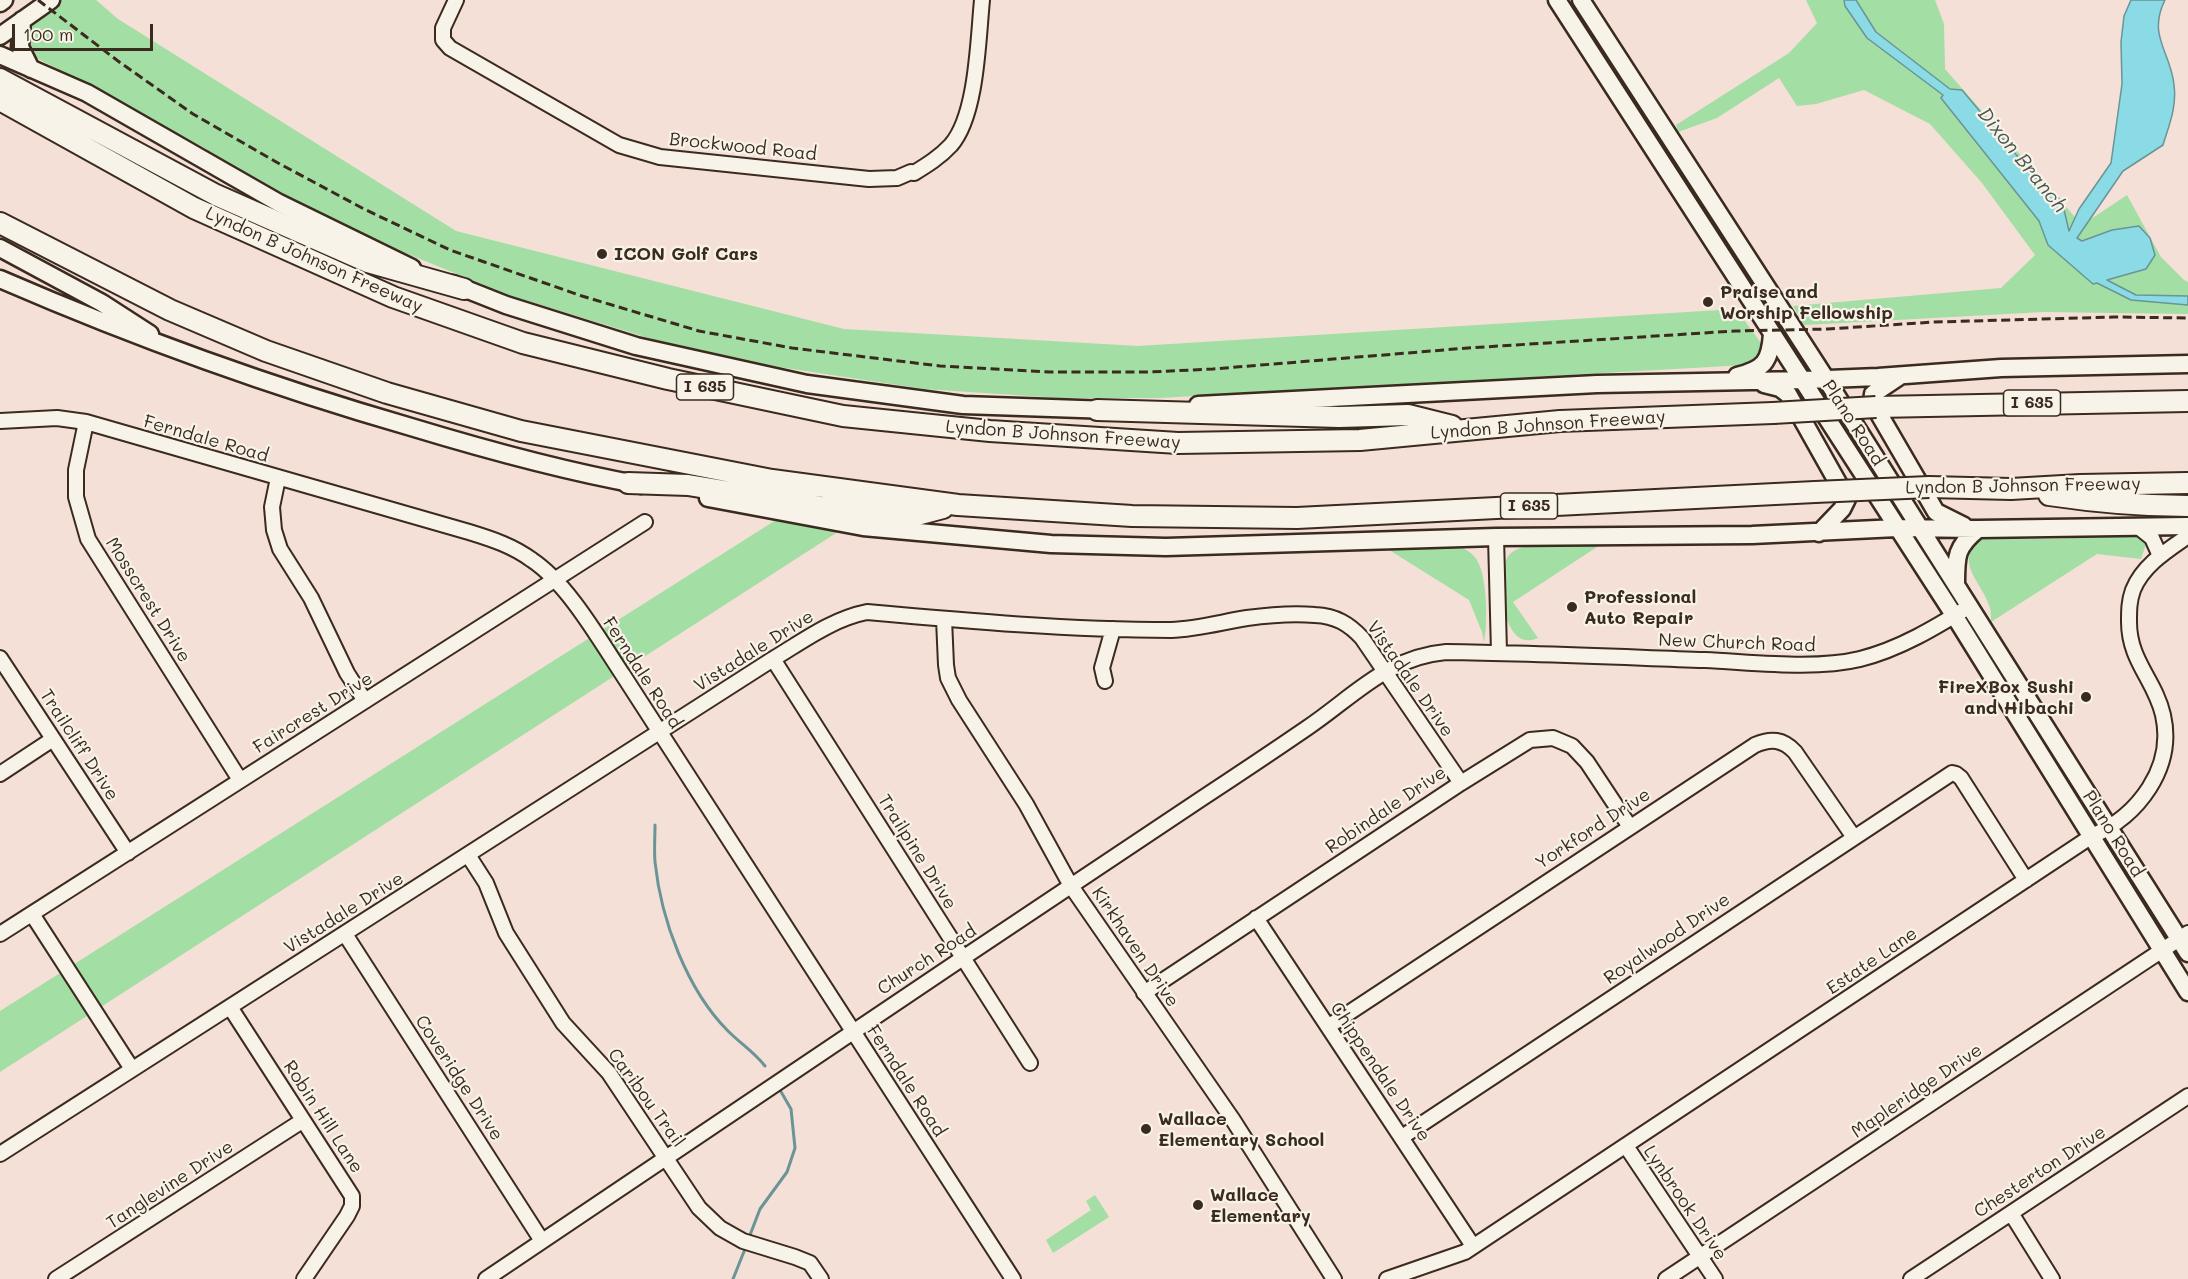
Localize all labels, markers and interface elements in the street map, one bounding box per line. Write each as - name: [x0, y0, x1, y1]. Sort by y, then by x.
- scale bar: [15, 12, 156, 50]
- text: 100 m: [23, 22, 73, 46]
- water label: Dixon Branch: [1972, 103, 2072, 217]
- street label: Brockwood Road: [668, 129, 818, 165]
- street label: Lyndon B Johnson Freeway: [202, 202, 426, 318]
- place label: ICON Golf Cars: [614, 243, 758, 265]
- marker: ICON Golf Cars: [595, 247, 609, 261]
- place label: Praise and Worship Fellowship: [1720, 281, 1893, 324]
- marker: Praise and Worship Fellowship: [1701, 295, 1715, 309]
- road number: I 635: [676, 374, 734, 400]
- street label: Plano Road: [1817, 376, 1889, 470]
- road number: I 635: [2004, 390, 2060, 416]
- street label: Lyndon B Johnson Freeway: [1430, 406, 1666, 444]
- street label: Ferndale Road: [141, 411, 271, 467]
- street label: Lyndon B Johnson Freeway: [945, 416, 1181, 454]
- street label: Lyndon B Johnson Freeway: [1905, 473, 2141, 499]
- road number: I 635: [1500, 493, 1558, 519]
- street label: Mosscrest Drive: [101, 534, 195, 666]
- place label: Professional Auto Repair: [1584, 586, 1696, 628]
- marker: Professional Auto Repair: [1565, 600, 1579, 614]
- street label: Vistadale Drive: [690, 606, 818, 696]
- street label: Ferndale Road: [598, 613, 686, 733]
- street label: Vistadale Drive: [1362, 617, 1458, 741]
- street label: New Church Road: [1658, 629, 1816, 657]
- street label: Faircrest Drive: [249, 668, 377, 758]
- place label: FireXBox Sushi and Hibachi: [1938, 676, 2074, 718]
- street label: Trailcliff Drive: [35, 685, 123, 805]
- marker: FireXBox Sushi and Hibachi: [2079, 690, 2093, 704]
- street label: Robindale Drive: [1322, 762, 1450, 858]
- street label: Yorkford Drive: [1532, 784, 1654, 874]
- street label: Plano Road: [2078, 787, 2148, 881]
- street label: Trailpine Drive: [873, 791, 961, 913]
- street label: Vistadale Drive: [280, 868, 408, 958]
- street label: Kirkhaven Drive: [1087, 883, 1183, 1011]
- street label: Royalwood Drive: [1600, 889, 1734, 989]
- street label: Church Road: [874, 920, 980, 1000]
- street label: Estate Lane: [1823, 923, 1921, 999]
- street label: Chippendale Drive: [1325, 998, 1435, 1146]
- street label: Coveridge Drive: [410, 1011, 508, 1145]
- street label: Ferndale Road: [862, 1021, 950, 1141]
- street label: Mapleridge Drive: [1847, 1039, 1987, 1143]
- street label: Caribou Trail: [603, 1044, 689, 1152]
- street label: Robin Hill Lane: [279, 1057, 367, 1177]
- place label: Wallace Elementary School: [1158, 1108, 1324, 1150]
- street label: Chesterton Drive: [1970, 1121, 2110, 1223]
- marker: Wallace Elementary School: [1139, 1122, 1153, 1136]
- street label: Tanglevine Drive: [103, 1136, 237, 1234]
- street label: Lynbrook Drive: [1639, 1142, 1731, 1264]
- place label: Wallace Elementary: [1210, 1184, 1311, 1226]
- marker: Wallace Elementary: [1191, 1198, 1205, 1212]

